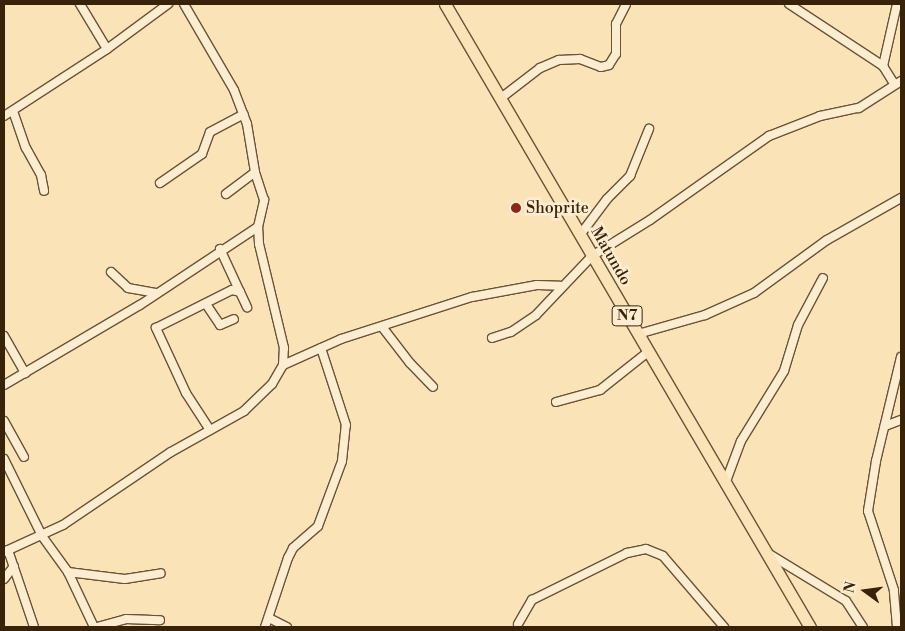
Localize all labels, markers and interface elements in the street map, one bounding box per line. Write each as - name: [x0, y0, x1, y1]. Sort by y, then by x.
- place label: Shoprite: [526, 198, 589, 218]
- marker: Shoprite: [510, 202, 522, 214]
- street label: Matundo: [587, 223, 635, 289]
- road number: N7: [611, 304, 643, 328]
- north arrow: [840, 566, 890, 616]
- text: N: [840, 580, 861, 595]

